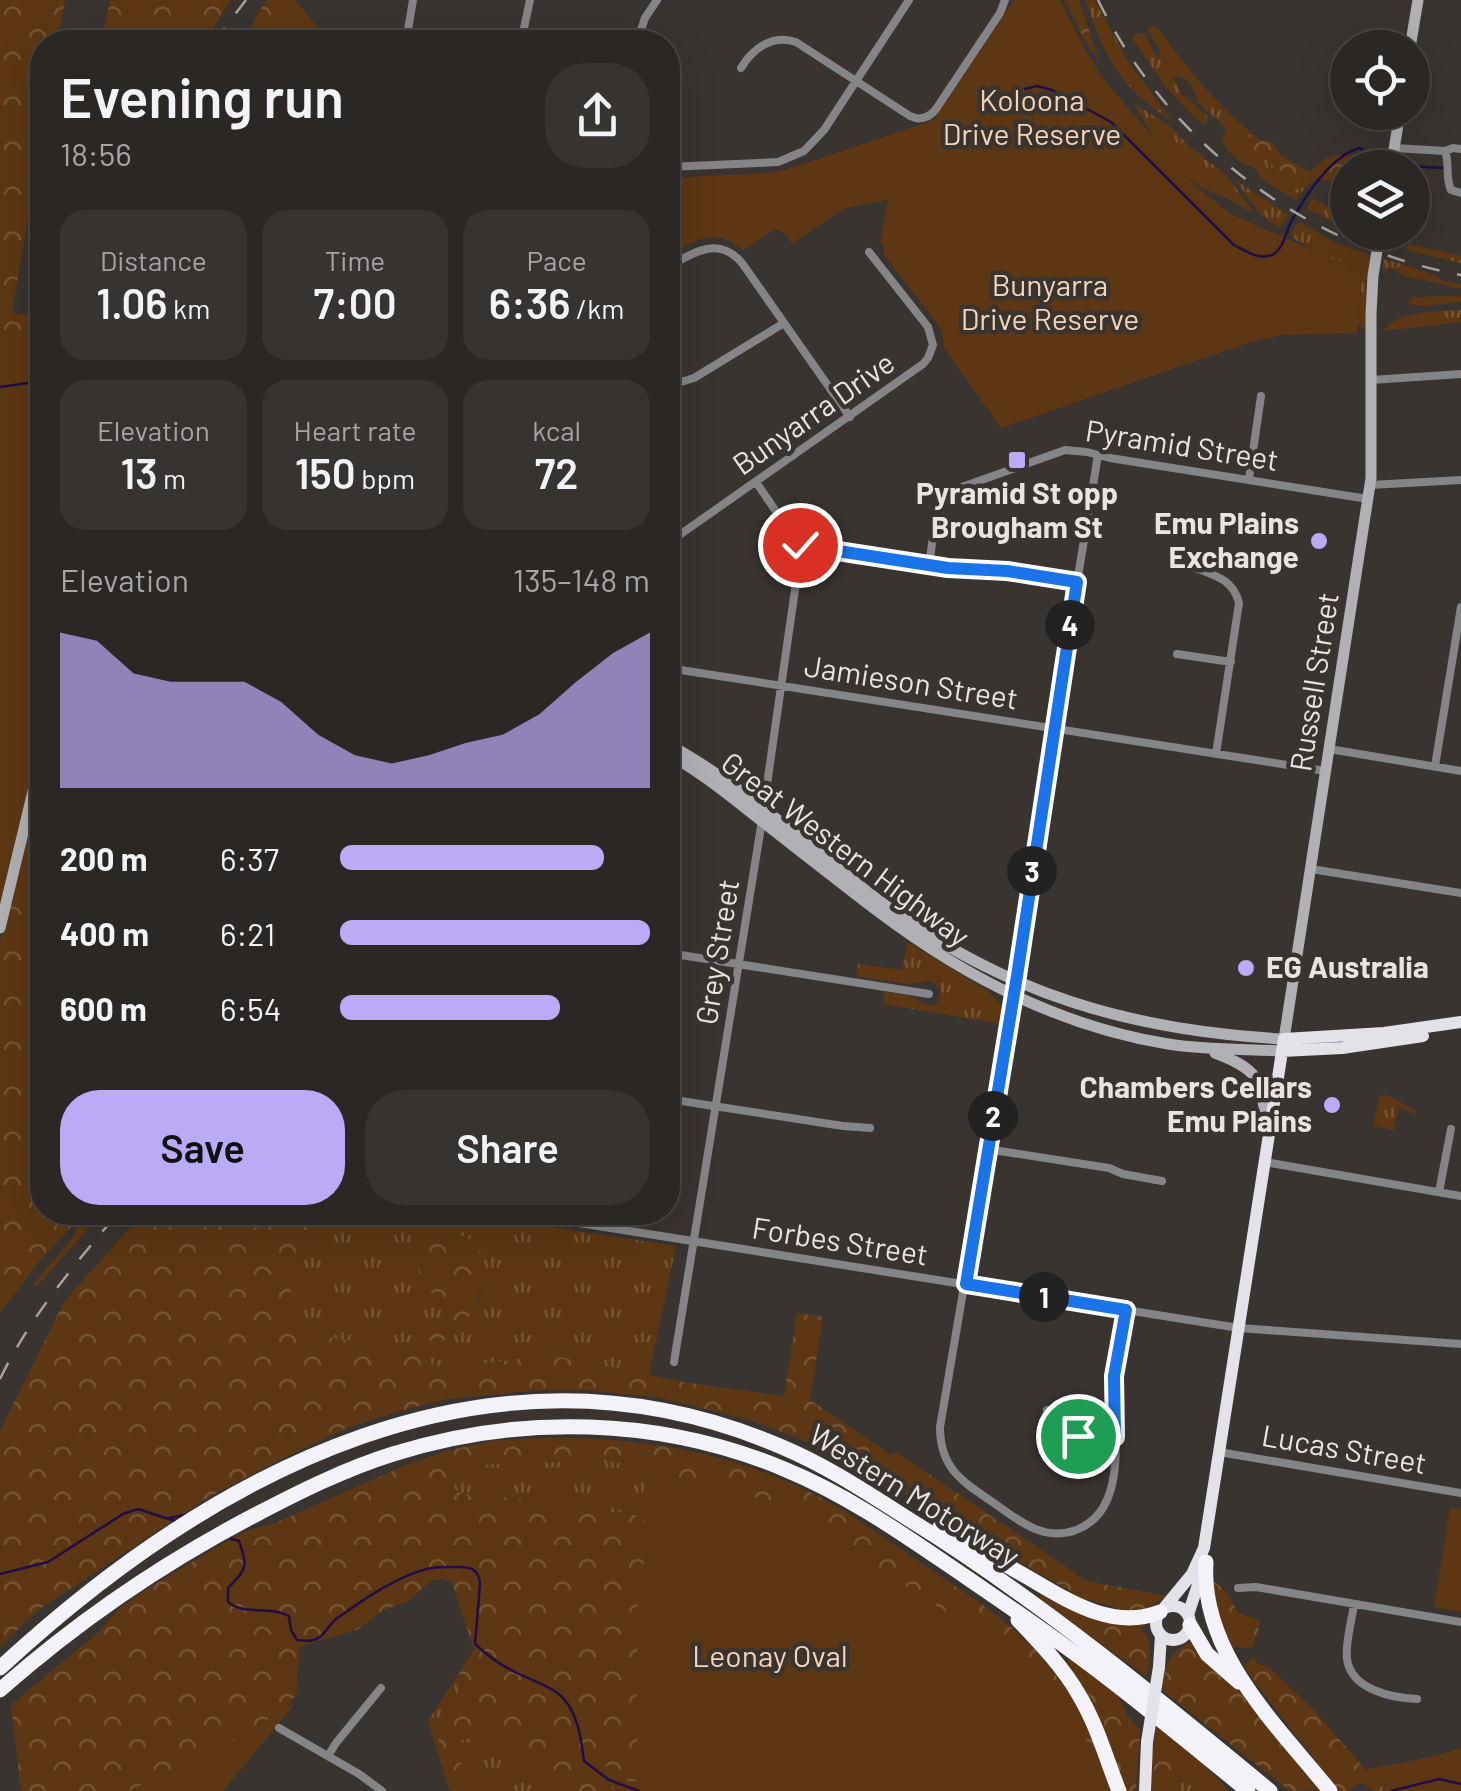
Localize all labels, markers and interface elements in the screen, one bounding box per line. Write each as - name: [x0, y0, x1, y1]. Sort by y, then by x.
- map controls: [1330, 30, 1430, 250]
- button: locate: [1330, 30, 1430, 130]
- text: Evening run: [60, 63, 344, 129]
- button: share: [545, 63, 650, 168]
- park label: Koloona Drive Reserve: [943, 81, 1121, 151]
- text: 18:56: [60, 134, 132, 172]
- button: layers: [1330, 150, 1430, 250]
- text: Distance: [100, 243, 207, 277]
- text: Time: [325, 243, 385, 277]
- text: Pace: [527, 243, 587, 277]
- park label: Bunyarra Drive Reserve: [961, 266, 1139, 336]
- text: 1.06: [96, 277, 168, 327]
- text: 7:00: [313, 277, 397, 327]
- text: 6:36: [489, 277, 571, 327]
- text: km: [168, 291, 210, 325]
- text: /km: [571, 291, 624, 325]
- street label: Bunyarra Drive: [725, 343, 901, 481]
- street label: Pyramid Street: [1083, 411, 1281, 477]
- text: Elevation: [97, 413, 210, 447]
- text: Heart rate: [294, 413, 416, 447]
- text: kcal: [532, 413, 581, 447]
- text: 13: [120, 447, 158, 497]
- text: 150: [295, 447, 356, 497]
- text: 72: [535, 447, 578, 497]
- marker: Pyramid St opp Brougham St: [1006, 449, 1028, 471]
- text: m: [158, 461, 186, 495]
- text: bpm: [356, 461, 415, 495]
- place label: Pyramid St opp Brougham St: [916, 474, 1118, 544]
- pin: [758, 503, 843, 588]
- place label: Emu Plains Exchange: [1154, 504, 1299, 574]
- icon: check: [773, 518, 828, 573]
- marker: Emu Plains Exchange: [1308, 530, 1330, 552]
- text: Elevation: [60, 560, 189, 598]
- text: 135–148 m: [513, 560, 650, 598]
- street label: Russell Street: [1281, 590, 1345, 774]
- pin: 4: [1045, 600, 1095, 650]
- text: 4: [1062, 608, 1078, 642]
- street label: Jamieson Street: [802, 646, 1021, 716]
- street label: Great Western Highway: [715, 743, 977, 954]
- text: 200 m: [60, 839, 148, 877]
- text: 6:37: [220, 839, 279, 877]
- pin: 3: [1007, 846, 1057, 896]
- text: 3: [1024, 854, 1040, 888]
- street label: Grey Street: [687, 877, 745, 1027]
- text: 400 m: [60, 914, 149, 952]
- text: 6:21: [220, 914, 275, 952]
- place label: EG Australia: [1266, 948, 1429, 984]
- marker: EG Australia: [1235, 957, 1257, 979]
- text: 600 m: [60, 989, 147, 1027]
- text: 6:54: [220, 989, 281, 1027]
- place label: Chambers Cellars Emu Plains: [1080, 1068, 1312, 1138]
- button: Save: [60, 1090, 345, 1205]
- button: Share: [365, 1090, 650, 1205]
- pin: 2: [968, 1091, 1018, 1141]
- marker: Chambers Cellars Emu Plains: [1321, 1094, 1343, 1116]
- text: 2: [985, 1099, 1001, 1133]
- street label: Forbes Street: [750, 1208, 931, 1272]
- pin: 1: [1019, 1272, 1069, 1322]
- text: 1: [1039, 1280, 1049, 1314]
- pin: [1036, 1394, 1121, 1479]
- icon: arrive: [1051, 1409, 1106, 1464]
- street label: Western Motorway: [803, 1415, 1027, 1574]
- street label: Lucas Street: [1259, 1416, 1429, 1480]
- park label: Leonay Oval: [692, 1637, 848, 1673]

